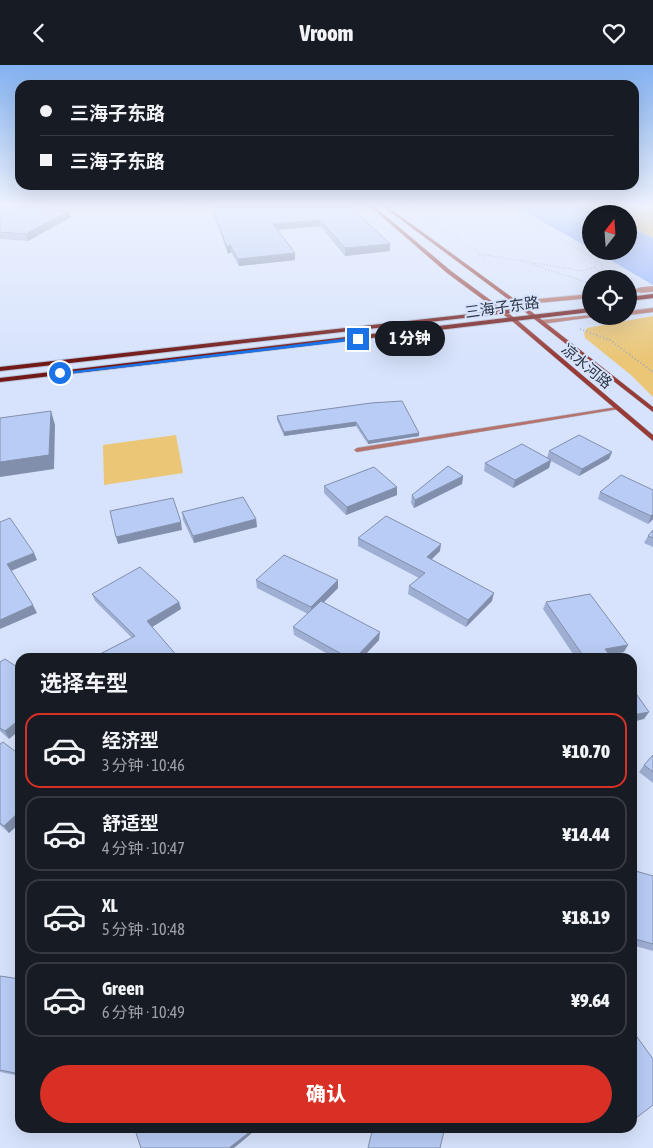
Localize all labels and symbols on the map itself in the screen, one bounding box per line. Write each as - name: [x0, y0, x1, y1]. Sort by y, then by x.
- north arrow: [582, 205, 638, 260]
- street label: 三海子东路: [464, 293, 540, 321]
- callout: 1 分钟: [376, 321, 446, 357]
- route end: [347, 328, 369, 350]
- street label: 凉水河路: [559, 340, 615, 392]
- route start: [49, 362, 71, 384]

